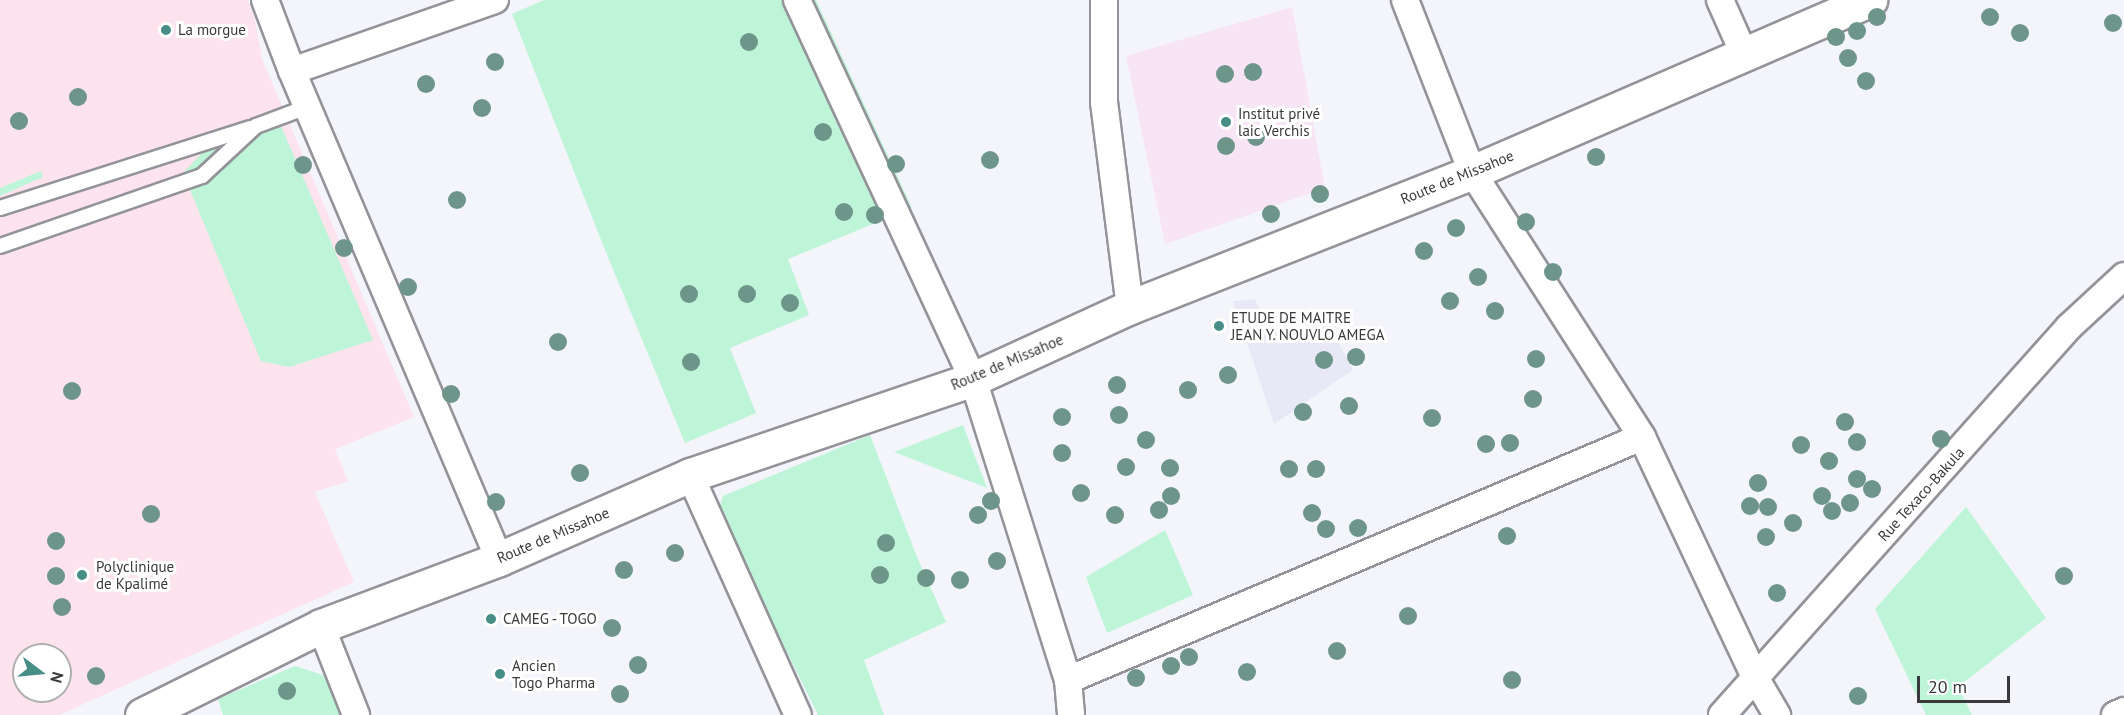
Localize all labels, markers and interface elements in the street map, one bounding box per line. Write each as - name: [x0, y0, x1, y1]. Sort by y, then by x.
- place label: La morgue: [178, 21, 246, 39]
- marker: La morgue: [159, 23, 173, 37]
- place label: Institut privé laic Verchis: [1238, 104, 1320, 139]
- marker: Institut privé laic Verchis: [1219, 115, 1233, 129]
- street label: Route de Missahoe: [1398, 146, 1516, 208]
- place label: ETUDE DE MAITRE JEAN Y. NOUVLO AMEGA: [1231, 308, 1387, 343]
- marker: ETUDE DE MAITRE JEAN Y. NOUVLO AMEGA: [1212, 319, 1226, 333]
- street label: Route de Missahoe: [948, 330, 1066, 394]
- street label: Rue Texaco-Bakula: [1874, 443, 1968, 545]
- street label: Route de Missahoe: [494, 503, 612, 567]
- place label: Polyclinique de Kpalimé: [96, 557, 174, 592]
- marker: Polyclinique de Kpalimé: [73, 566, 91, 584]
- place label: CAMEG - TOGO: [503, 610, 600, 628]
- marker: CAMEG - TOGO: [484, 612, 498, 626]
- north arrow: [12, 643, 72, 703]
- place label: Ancien Togo Pharma: [512, 656, 595, 691]
- scale bar: [1920, 664, 2013, 702]
- marker: Ancien Togo Pharma: [493, 667, 507, 681]
- text: N: [46, 670, 68, 685]
- text: 20 m: [1928, 675, 1967, 698]

